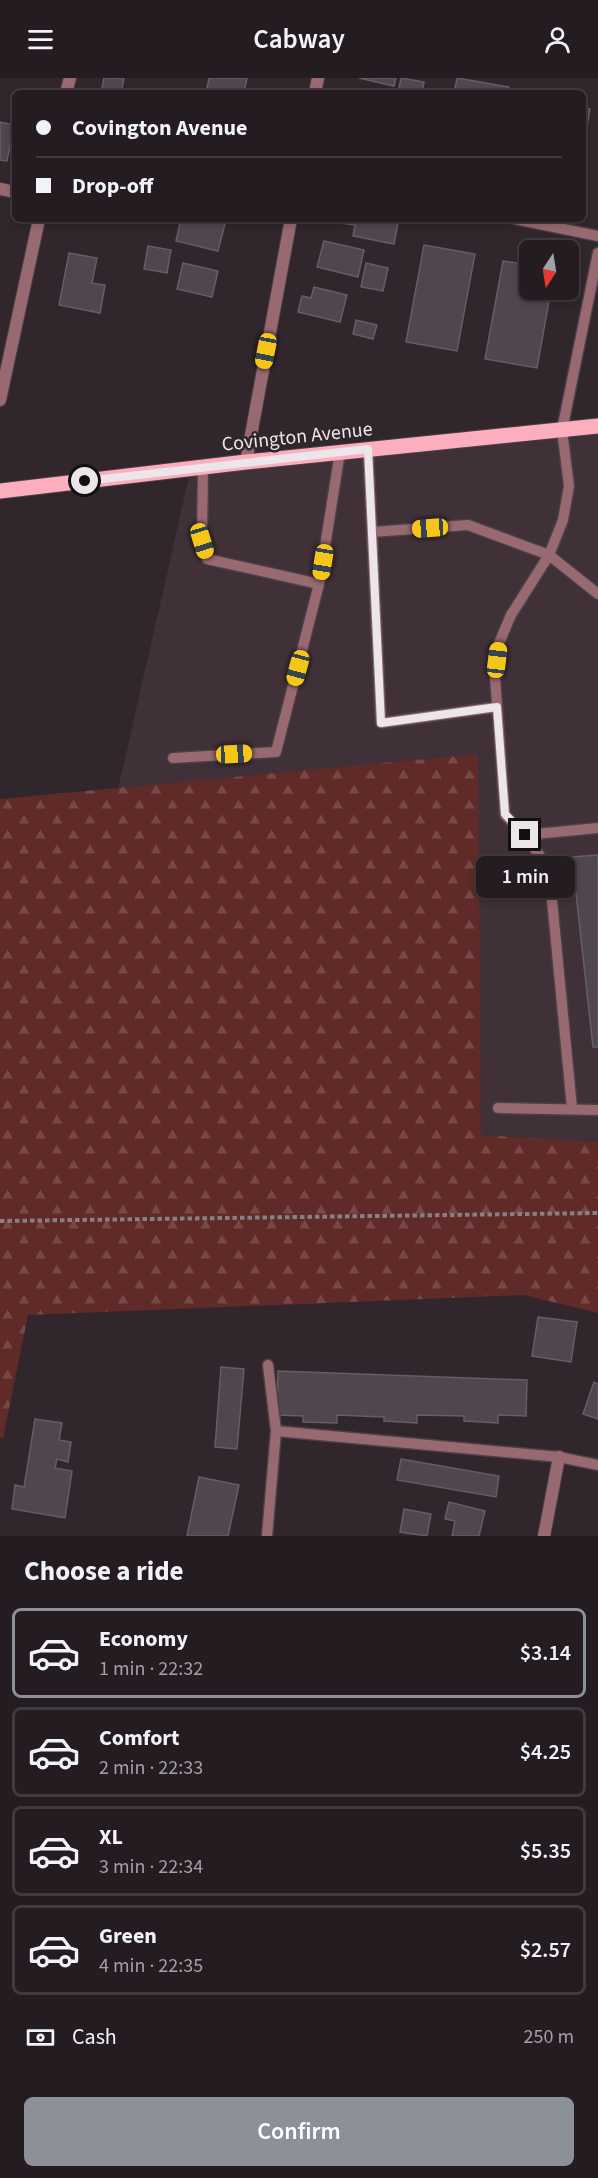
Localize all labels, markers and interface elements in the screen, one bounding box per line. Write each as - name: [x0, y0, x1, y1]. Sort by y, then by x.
- text: Cabway: [253, 20, 345, 59]
- icon: menu: [24, 23, 57, 56]
- icon: person: [541, 23, 574, 56]
- text: Covington Avenue: [72, 112, 247, 144]
- text: Drop-off: [72, 170, 153, 202]
- north arrow: [519, 240, 579, 300]
- map controls: [519, 240, 579, 300]
- car: [254, 332, 278, 370]
- street label: Covington Avenue: [220, 415, 374, 459]
- route start: [71, 467, 98, 494]
- car: [411, 518, 449, 538]
- car: [188, 521, 216, 561]
- car: [311, 543, 335, 581]
- car: [486, 641, 508, 679]
- car: [285, 648, 311, 688]
- car: [216, 744, 252, 764]
- route end: [511, 821, 538, 848]
- callout: 1 min: [476, 856, 574, 898]
- text: 1 min: [502, 863, 549, 891]
- text: Choose a ride: [24, 1552, 184, 1591]
- text: Economy: [99, 1623, 188, 1655]
- icon: car: [27, 1626, 81, 1680]
- text: $3.14: [520, 1637, 571, 1669]
- text: 1 min · 22:32: [99, 1655, 203, 1683]
- text: Comfort: [99, 1722, 180, 1754]
- icon: car: [27, 1725, 81, 1779]
- text: $4.25: [520, 1736, 571, 1768]
- text: 2 min · 22:33: [99, 1754, 203, 1782]
- text: XL: [99, 1821, 123, 1853]
- icon: car: [27, 1824, 81, 1878]
- text: $5.35: [520, 1835, 571, 1867]
- text: 3 min · 22:34: [99, 1853, 203, 1881]
- text: Green: [99, 1920, 157, 1952]
- icon: car: [27, 1923, 81, 1977]
- text: $2.57: [520, 1934, 571, 1966]
- text: 4 min · 22:35: [99, 1952, 203, 1980]
- icon: cash: [24, 2021, 57, 2054]
- text: Cash: [72, 2021, 117, 2053]
- text: 250 m: [524, 2023, 574, 2051]
- button: Confirm: [24, 2097, 574, 2166]

